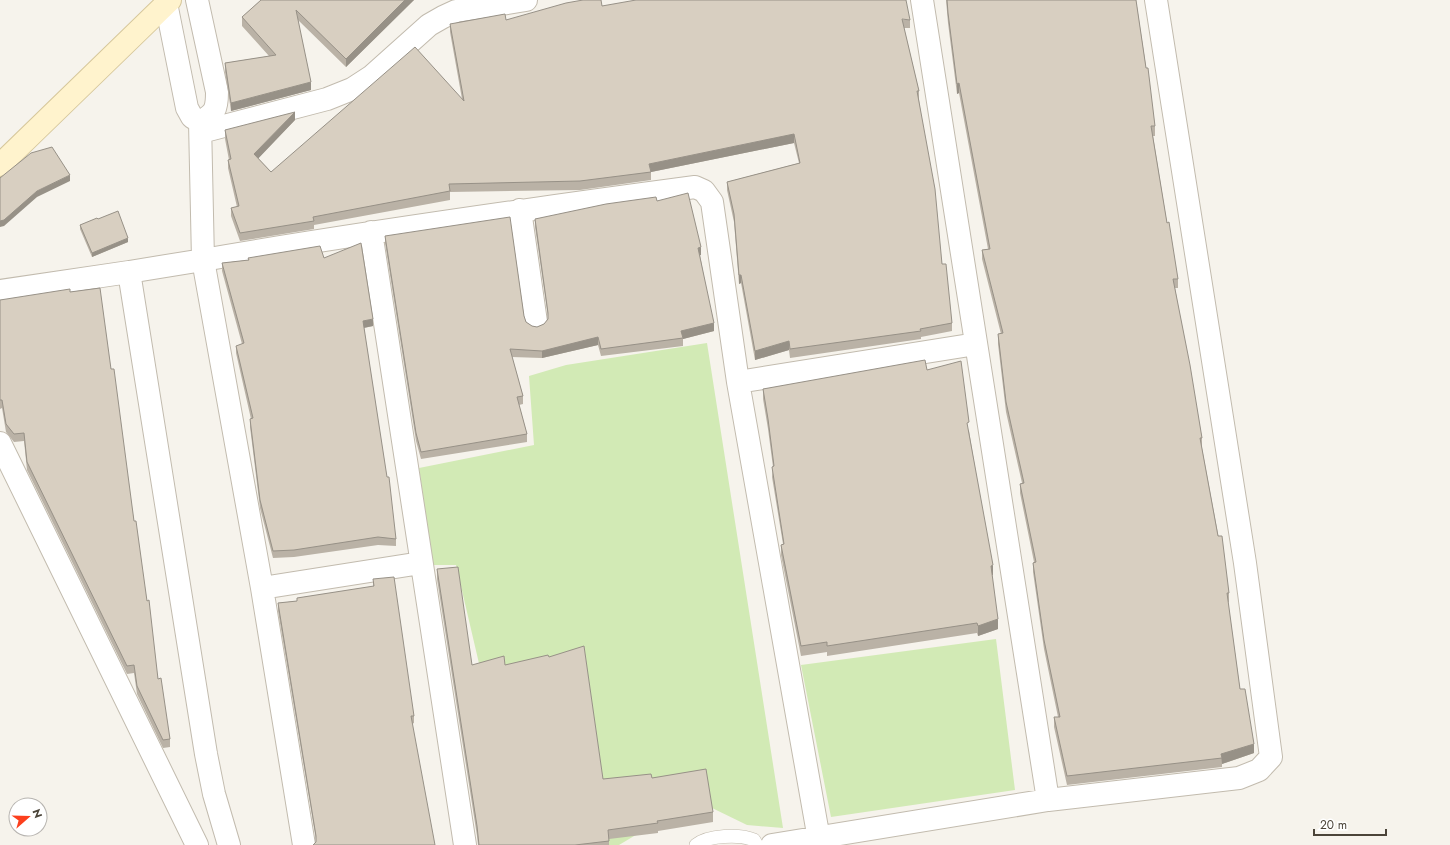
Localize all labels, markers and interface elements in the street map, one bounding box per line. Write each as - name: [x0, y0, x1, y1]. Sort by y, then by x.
- north arrow: [8, 797, 48, 837]
- text: N: [28, 807, 46, 820]
- scale bar: [1314, 811, 1386, 837]
- text: 20 m: [1320, 816, 1347, 834]

